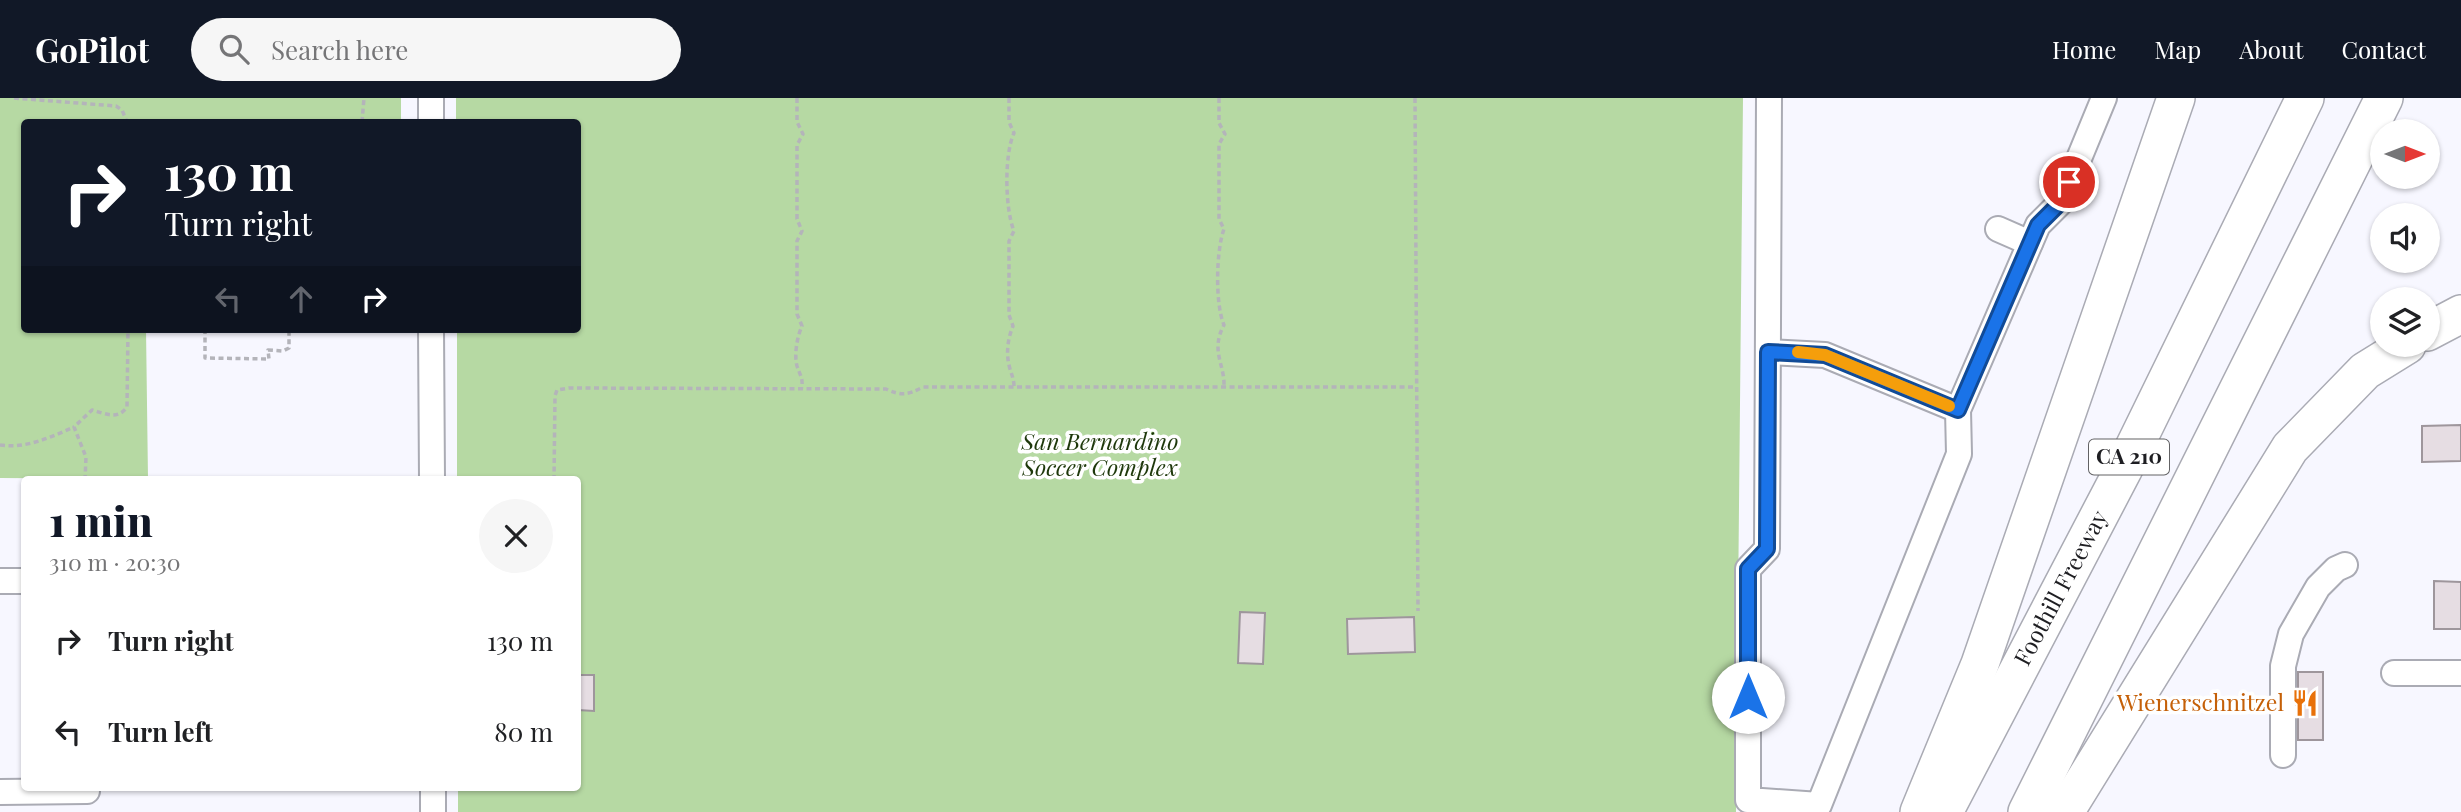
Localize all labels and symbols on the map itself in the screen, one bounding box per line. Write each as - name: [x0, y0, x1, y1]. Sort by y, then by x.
- north arrow: [2370, 119, 2440, 189]
- pin: [2039, 152, 2099, 212]
- park label: San Bernardino Soccer Complex: [1021, 425, 1178, 482]
- road number: CA 210: [2089, 440, 2169, 474]
- street label: Foothill Freeway: [2006, 504, 2114, 670]
- position arrow: [1711, 660, 1785, 734]
- place label: Wienerschnitzel: [2116, 686, 2284, 717]
- restaurant icon: Wienerschnitzel: [2290, 688, 2320, 718]

